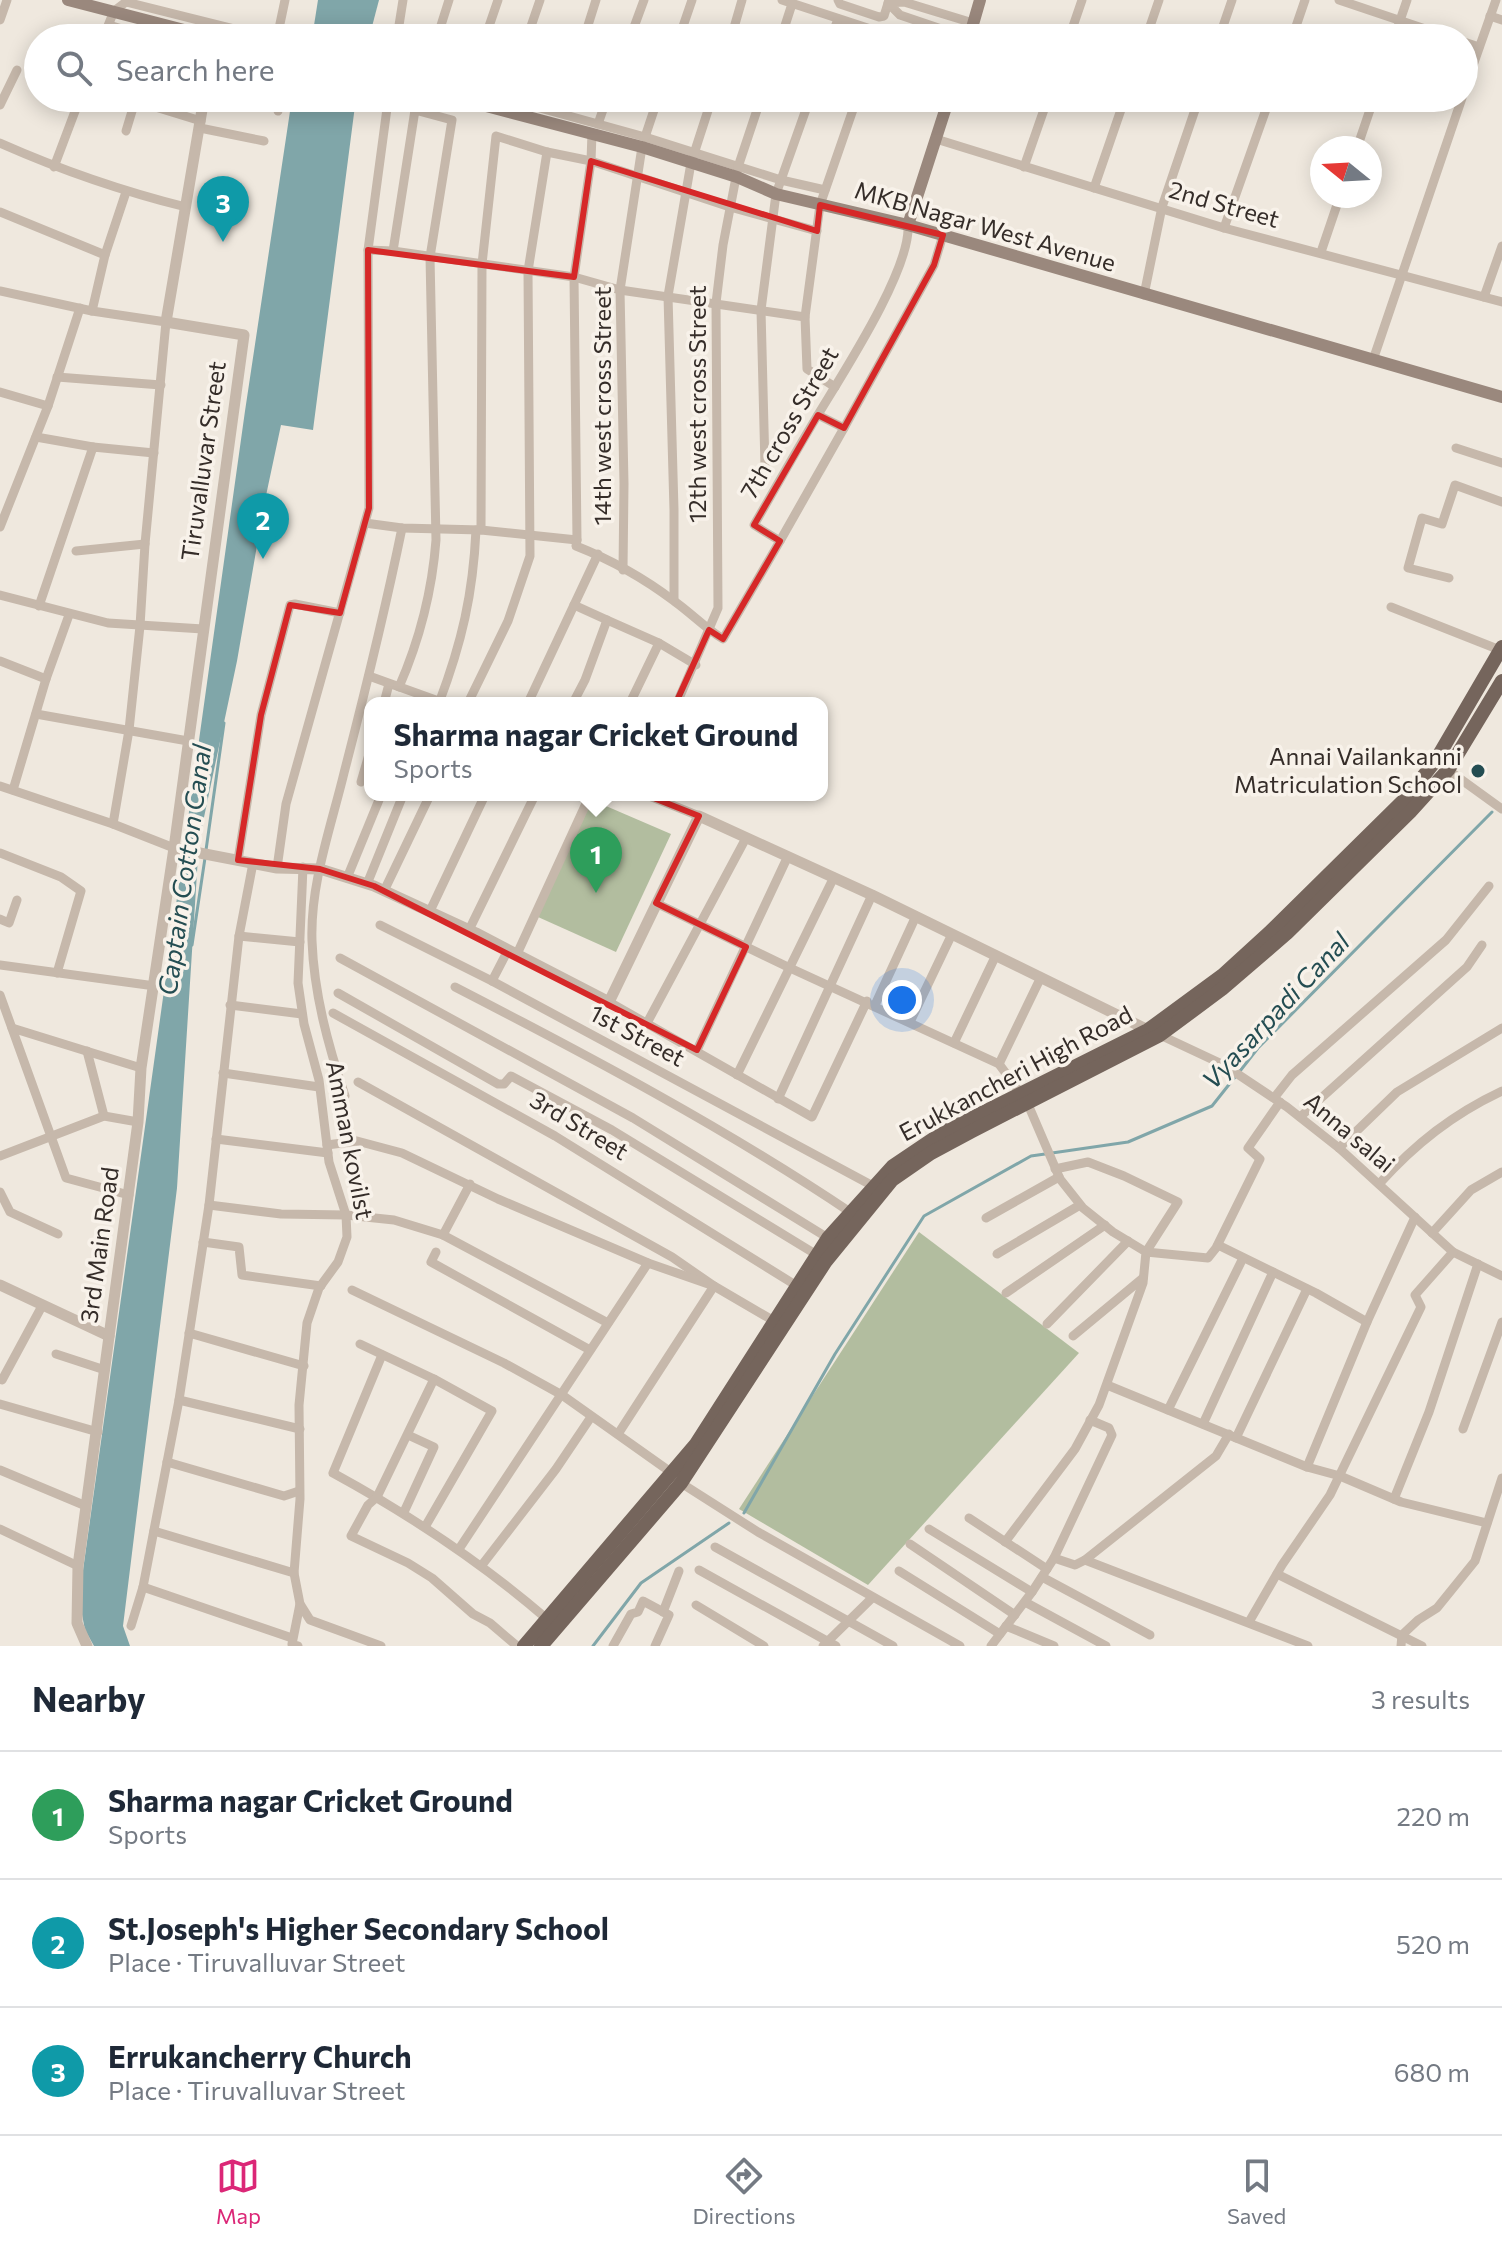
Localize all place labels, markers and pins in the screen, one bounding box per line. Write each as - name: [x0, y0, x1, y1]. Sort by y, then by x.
- pin: 3: [197, 176, 249, 242]
- pin: 2: [237, 493, 289, 559]
- place label: Annai Vailankanni Matriculation School: [1234, 741, 1462, 798]
- marker: Annai Vailankanni Matriculation School: [1469, 762, 1487, 780]
- pin: 1: [570, 827, 622, 893]

